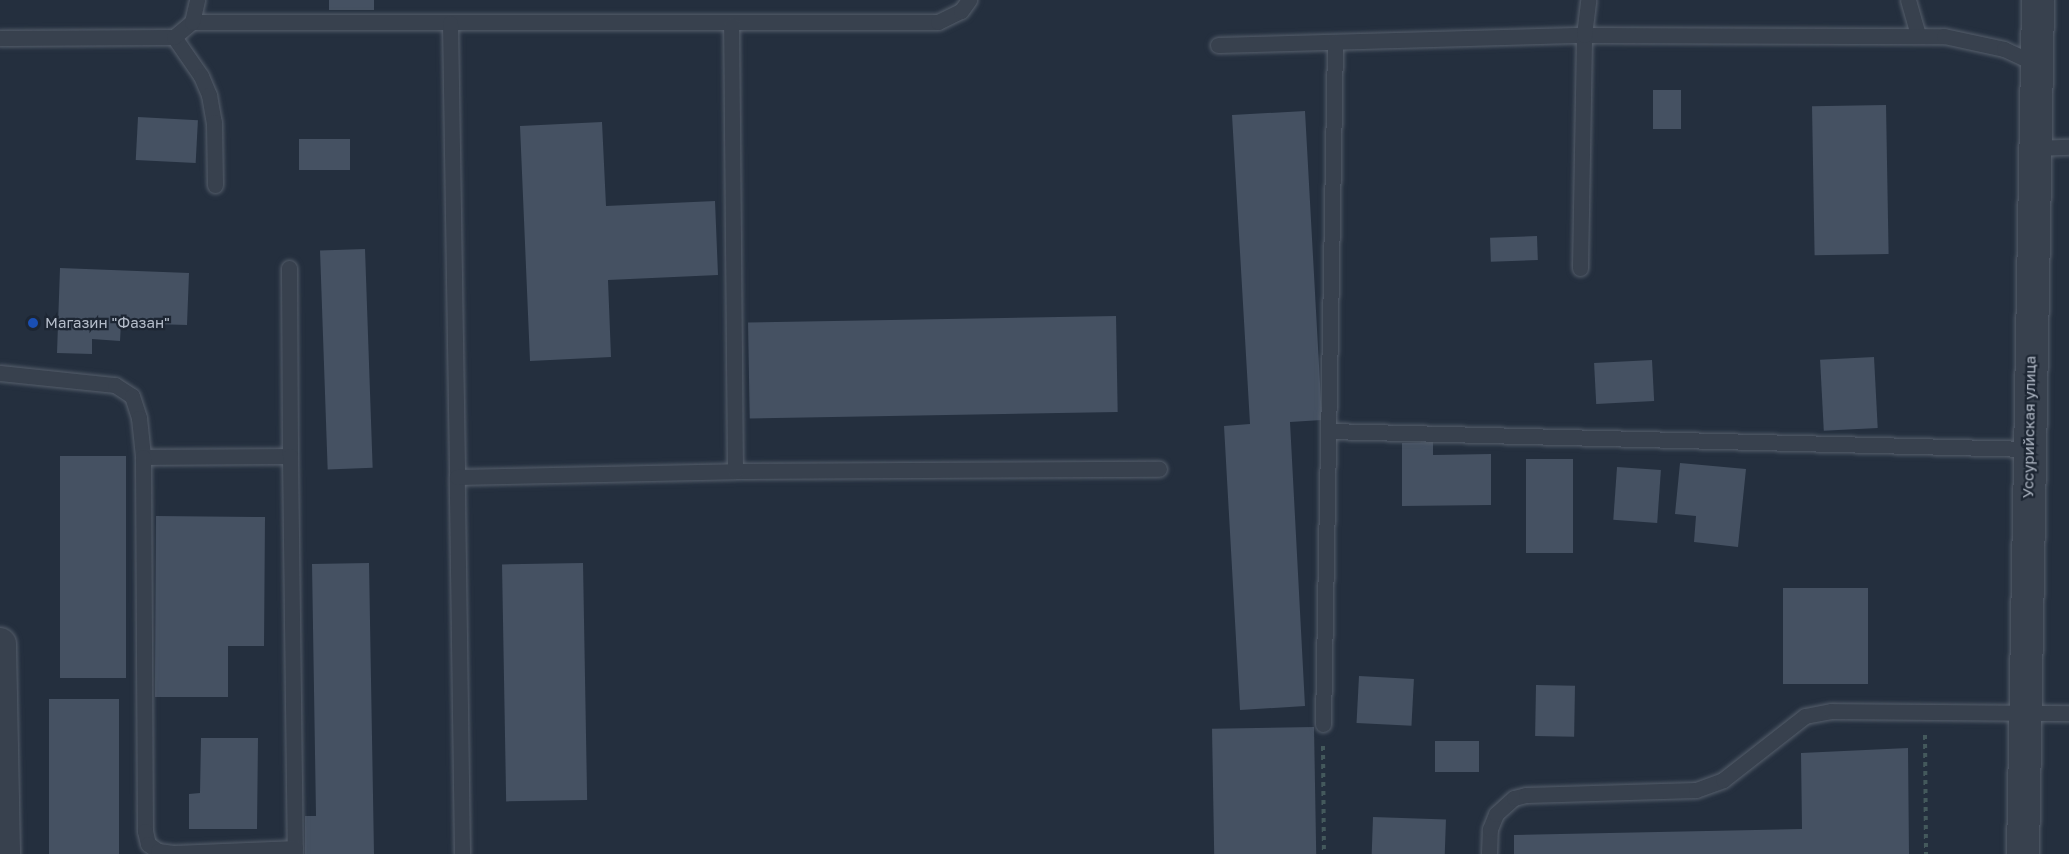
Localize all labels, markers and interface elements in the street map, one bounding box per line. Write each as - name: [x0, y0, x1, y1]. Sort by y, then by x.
- place label: Магазин "Фазан": [45, 314, 170, 332]
- marker: Магазин "Фазан": [26, 316, 40, 330]
- street label: Уссурийская улица: [2019, 356, 2039, 498]

